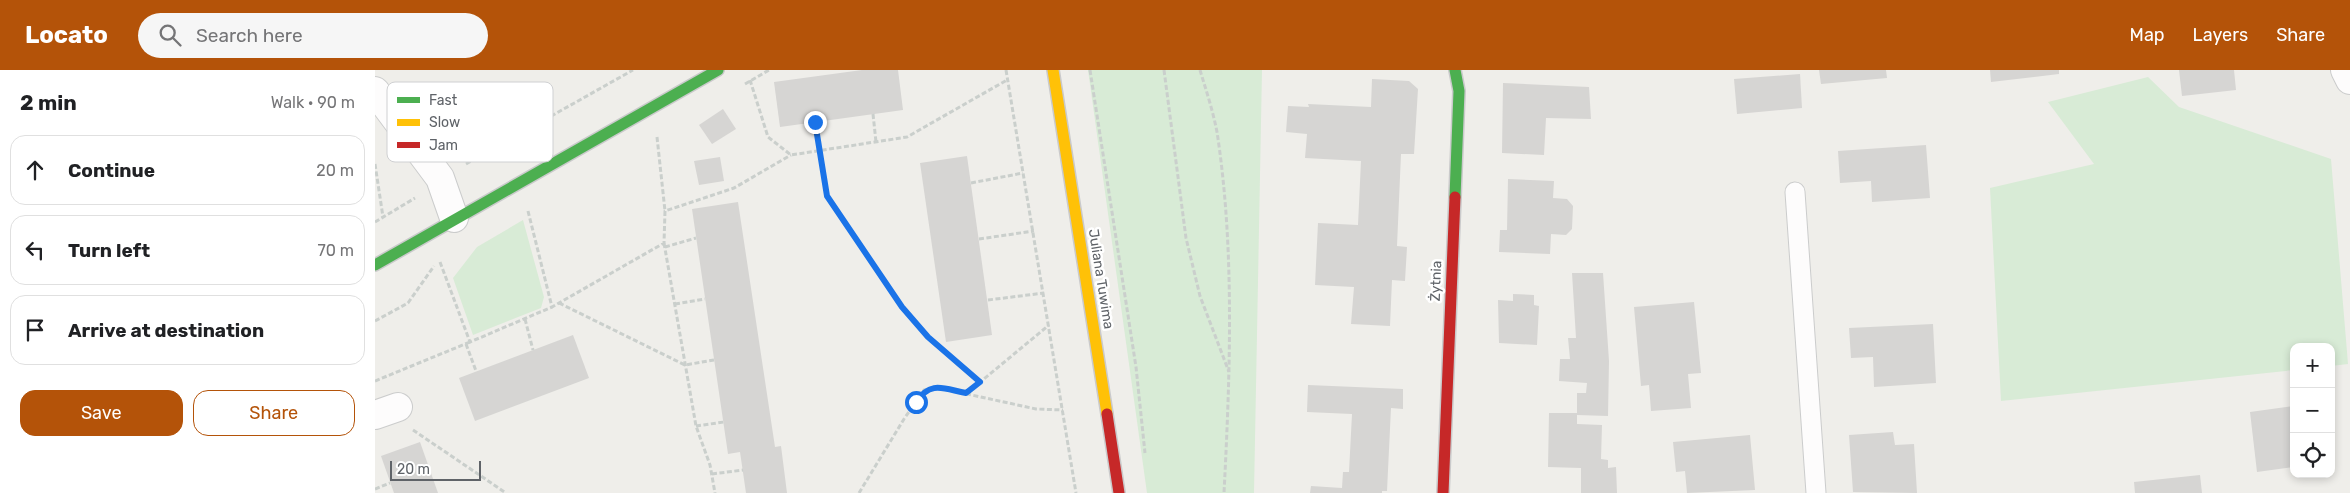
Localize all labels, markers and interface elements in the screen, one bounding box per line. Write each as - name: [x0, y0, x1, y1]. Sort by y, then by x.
- search box: [138, 13, 488, 58]
- text: Locato: [25, 21, 108, 49]
- icon: search: [156, 21, 184, 49]
- text: Search here: [196, 24, 303, 47]
- text: Map: [2130, 24, 2165, 46]
- text: Layers: [2193, 24, 2248, 46]
- text: Share: [2276, 24, 2325, 46]
- legend: [387, 82, 553, 162]
- text: 2 min: [20, 90, 77, 115]
- text: Fast: [429, 92, 458, 109]
- text: Walk · 90 m: [271, 93, 355, 112]
- route end: [804, 111, 827, 134]
- text: Slow: [429, 114, 460, 131]
- text: Jam: [429, 137, 458, 154]
- icon: ahead: [21, 156, 49, 184]
- text: Continue: [68, 159, 155, 182]
- text: 20 m: [316, 161, 354, 180]
- street label: Juliana Tuwima: [1085, 228, 1117, 330]
- icon: left: [21, 236, 49, 264]
- text: Turn left: [68, 239, 150, 262]
- text: 70 m: [317, 241, 354, 260]
- street label: Żytnia: [1427, 260, 1445, 302]
- icon: arrive: [21, 316, 49, 344]
- text: Arrive at destination: [68, 319, 264, 342]
- map controls: [2290, 343, 2335, 478]
- button: +: [2290, 343, 2335, 388]
- button: −: [2290, 388, 2335, 433]
- button: Save: [20, 390, 183, 436]
- button: Share: [193, 390, 355, 436]
- route start: [905, 391, 928, 414]
- button: locate: [2290, 433, 2335, 478]
- scale bar: [390, 458, 481, 481]
- text: 20 m: [397, 461, 430, 478]

